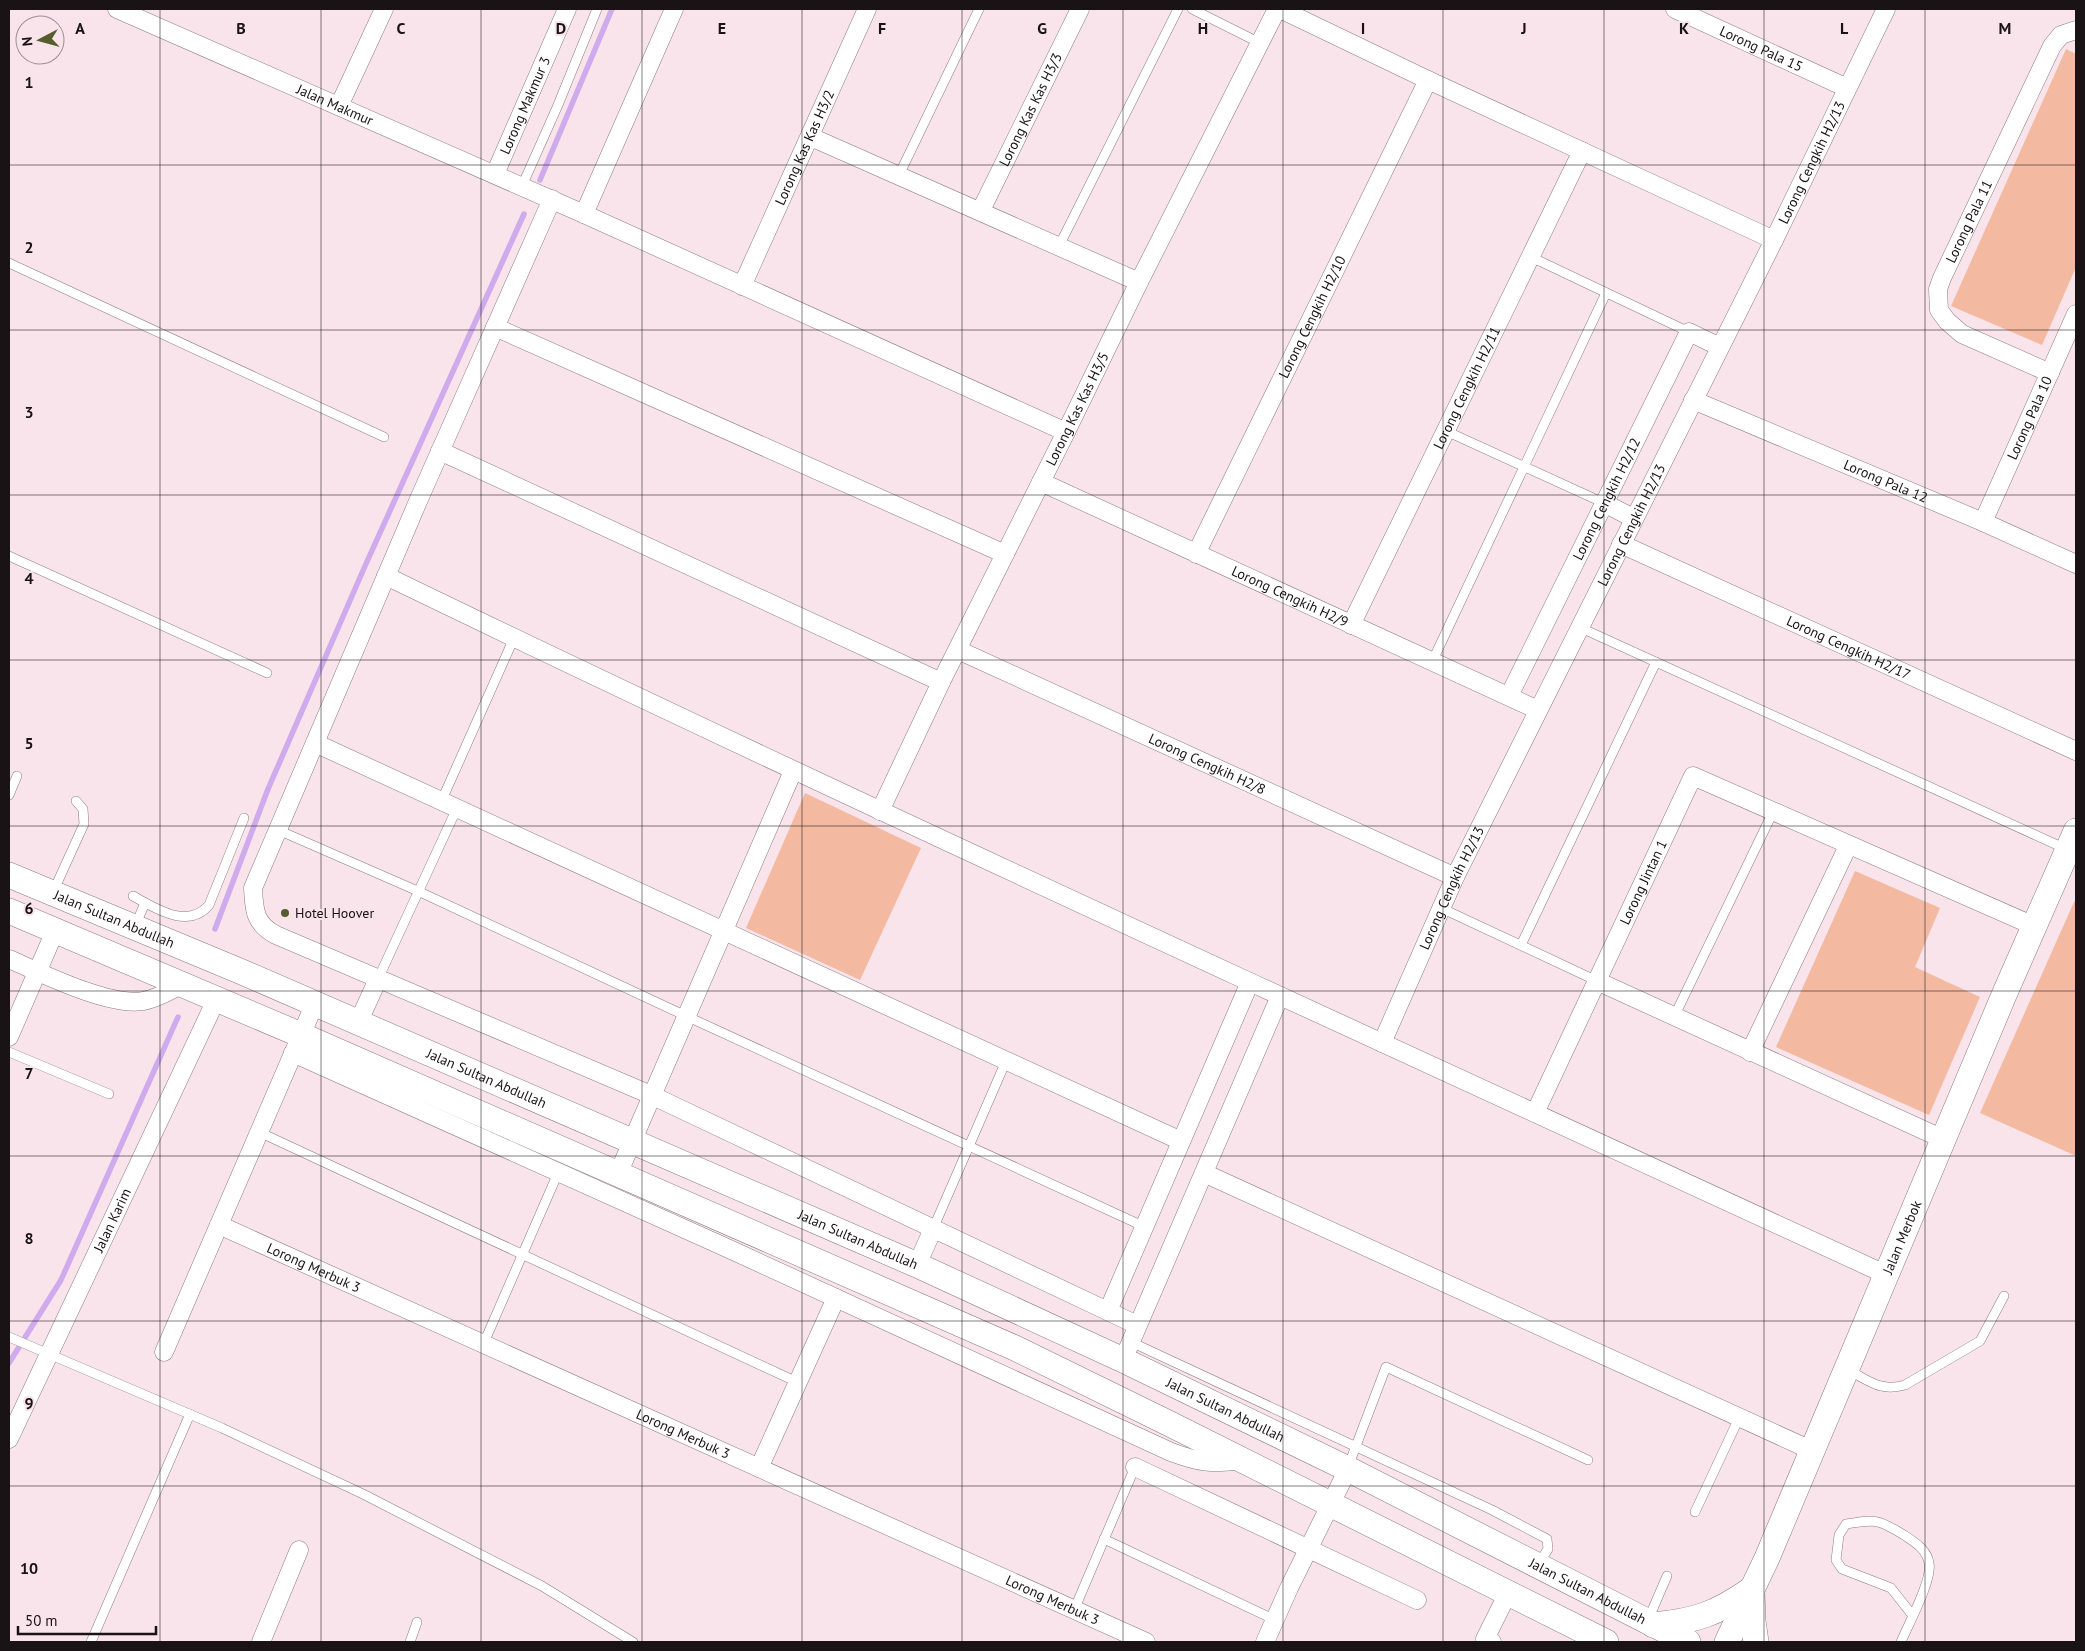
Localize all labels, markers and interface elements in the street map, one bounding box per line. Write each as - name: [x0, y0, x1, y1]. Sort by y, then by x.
- north arrow: [15, 15, 65, 65]
- text: A: [75, 18, 85, 38]
- text: B: [236, 18, 246, 38]
- text: C: [397, 18, 406, 38]
- text: D: [556, 18, 566, 38]
- text: E: [718, 18, 726, 38]
- text: F: [878, 18, 886, 38]
- text: G: [1037, 18, 1047, 38]
- text: H: [1198, 18, 1208, 38]
- text: I: [1361, 18, 1365, 38]
- text: J: [1520, 18, 1527, 38]
- text: K: [1679, 18, 1689, 38]
- text: L: [1840, 18, 1849, 38]
- text: M: [1999, 18, 2011, 38]
- street label: Lorong Pala 15: [1717, 22, 1806, 76]
- text: N: [18, 36, 37, 47]
- street label: Lorong Kas Kas H3/3: [995, 50, 1066, 169]
- street label: Lorong Makmur 3: [496, 54, 554, 157]
- text: 1: [24, 72, 34, 92]
- street label: Jalan Makmur: [293, 80, 376, 129]
- street label: Lorong Kas Kas H3/2: [771, 87, 838, 208]
- street label: Lorong Cengkih H2/13: [1774, 98, 1849, 227]
- street label: Lorong Pala 11: [1941, 177, 1996, 266]
- text: 2: [24, 237, 34, 257]
- street label: Lorong Cengkih H2/10: [1274, 252, 1350, 381]
- street label: Lorong Cengkih H2/11: [1429, 323, 1504, 452]
- street label: Lorong Kas Kas H3/5: [1042, 349, 1113, 469]
- street label: Lorong Pala 10: [2003, 373, 2056, 462]
- text: 3: [24, 402, 34, 422]
- street label: Lorong Cengkih H2/12: [1569, 435, 1644, 563]
- street label: Lorong Pala 12: [1841, 455, 1930, 507]
- street label: Lorong Cengkih H2/13: [1593, 461, 1669, 589]
- street label: Lorong Cengkih H2/9: [1229, 562, 1351, 631]
- text: 4: [24, 568, 34, 588]
- street label: Lorong Cengkih H2/17: [1784, 612, 1913, 684]
- street label: Lorong Cengkih H2/8: [1146, 729, 1269, 798]
- text: 5: [24, 733, 34, 753]
- street label: Lorong Cengkih H2/13: [1415, 823, 1488, 952]
- street label: Lorong Jintan 1: [1616, 837, 1671, 927]
- street label: Jalan Sultan Abdullah: [50, 885, 177, 952]
- text: 6: [24, 898, 34, 918]
- place label: Hotel Hoover: [295, 904, 374, 922]
- marker: Hotel Hoover: [279, 907, 291, 919]
- street label: Jalan Sultan Abdullah: [423, 1044, 549, 1112]
- text: 7: [24, 1063, 34, 1083]
- street label: Jalan Karim: [89, 1185, 135, 1256]
- street label: Jalan Merbok: [1878, 1197, 1926, 1278]
- street label: Jalan Sultan Abdullah: [794, 1205, 921, 1273]
- text: 8: [24, 1228, 34, 1248]
- street label: Lorong Merbuk 3: [264, 1239, 364, 1297]
- street label: Jalan Sultan Abdullah: [1163, 1373, 1287, 1446]
- text: 9: [24, 1393, 34, 1413]
- street label: Lorong Merbuk 3: [633, 1405, 733, 1463]
- street label: Jalan Sultan Abdullah: [1525, 1553, 1649, 1628]
- text: 10: [20, 1558, 38, 1578]
- street label: Lorong Merbuk 3: [1003, 1571, 1102, 1629]
- scale bar: [18, 1604, 155, 1636]
- text: 50 m: [25, 1611, 58, 1630]

